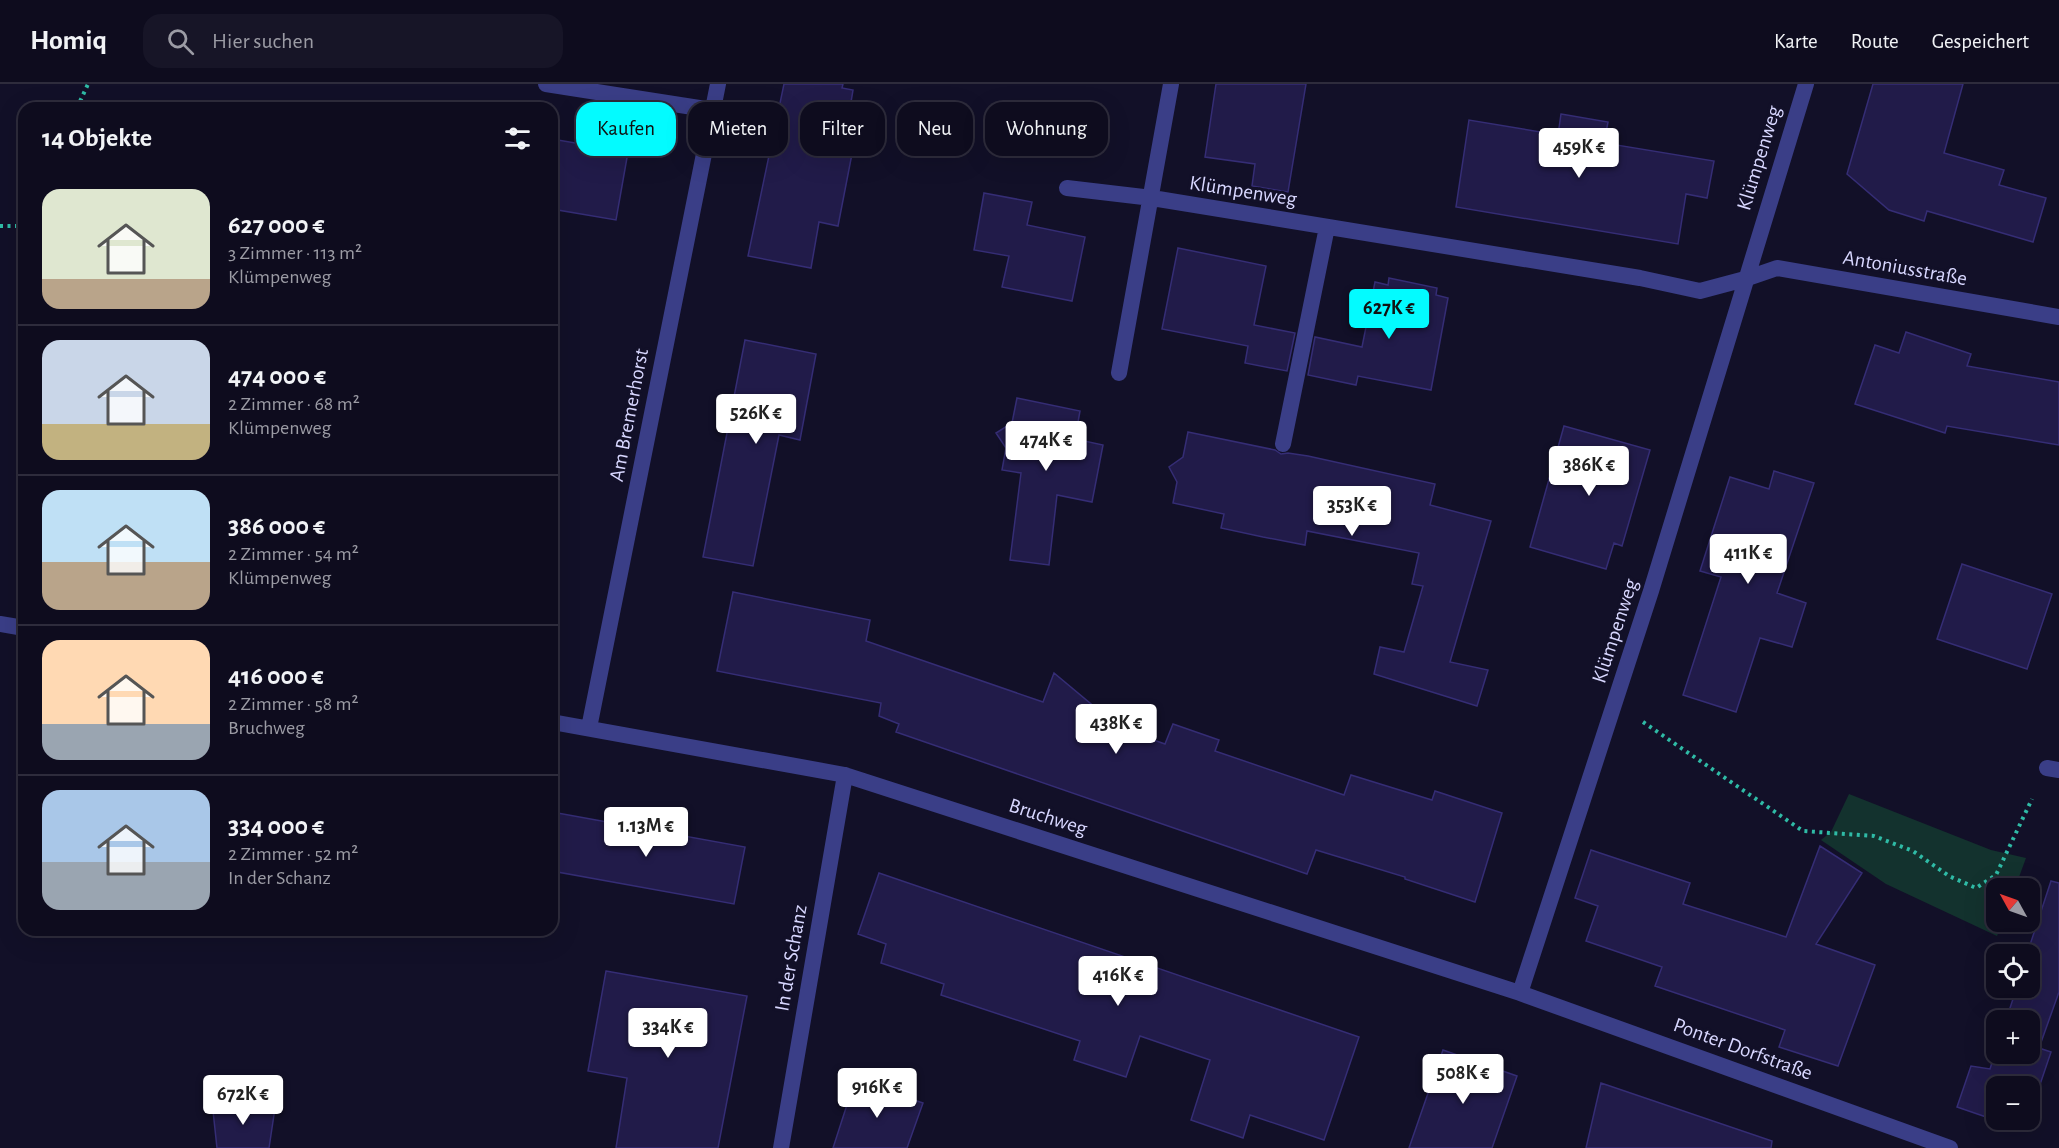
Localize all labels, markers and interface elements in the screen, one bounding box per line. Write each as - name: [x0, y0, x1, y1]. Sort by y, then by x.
- search box: [143, 14, 563, 68]
- icon: search: [164, 25, 197, 58]
- text: Homiq: [30, 27, 107, 55]
- text: Hier suchen: [212, 30, 314, 52]
- text: Karte: [1774, 31, 1818, 52]
- text: Route: [1851, 31, 1899, 52]
- text: Gespeichert: [1932, 31, 2029, 52]
- chip: Kaufen: [576, 102, 676, 156]
- chip: Mieten: [688, 102, 788, 156]
- chip: Filter: [800, 102, 885, 156]
- chip: Neu: [897, 102, 973, 156]
- chip: Wohnung: [985, 102, 1108, 156]
- street label: Klümpenweg: [1733, 102, 1785, 213]
- icon: filters: [501, 122, 534, 155]
- text: 14 Objekte: [42, 125, 152, 151]
- pin: 459K €: [1530, 128, 1628, 179]
- text: 459K €: [1553, 137, 1605, 157]
- street label: Klümpenweg: [1188, 172, 1299, 210]
- text: 627 000 €: [228, 212, 325, 238]
- icon: home: [90, 213, 162, 285]
- text: 3 Zimmer · 113 m²: [228, 243, 362, 263]
- street label: Antoniusstraße: [1841, 247, 1969, 289]
- text: Klümpenweg: [228, 267, 331, 287]
- pin: 627K €: [1340, 289, 1438, 340]
- text: 627K €: [1363, 298, 1415, 318]
- street label: Am Bremerhorst: [606, 346, 652, 483]
- text: 474 000 €: [228, 363, 326, 389]
- icon: home: [90, 364, 162, 436]
- text: 2 Zimmer · 68 m²: [228, 394, 360, 414]
- pin: 526K €: [707, 394, 805, 445]
- text: 526K €: [730, 403, 782, 423]
- text: Klümpenweg: [228, 418, 331, 438]
- pin: 474K €: [997, 421, 1095, 472]
- text: 474K €: [1020, 430, 1072, 450]
- pin: 386K €: [1540, 446, 1638, 497]
- text: 386K €: [1563, 455, 1615, 475]
- pin: 353K €: [1303, 486, 1401, 537]
- text: 353K €: [1327, 495, 1377, 515]
- text: 386 000 €: [228, 513, 325, 539]
- icon: home: [90, 514, 162, 586]
- pin: 411K €: [1699, 534, 1797, 585]
- text: 411K €: [1724, 543, 1772, 563]
- text: 2 Zimmer · 54 m²: [228, 544, 359, 564]
- text: Klümpenweg: [228, 568, 331, 588]
- street label: Klümpenweg: [1588, 576, 1642, 686]
- text: 416 000 €: [228, 663, 324, 689]
- icon: home: [90, 664, 162, 736]
- text: 2 Zimmer · 58 m²: [228, 694, 359, 714]
- pin: 438K €: [1067, 704, 1165, 755]
- text: 438K €: [1090, 713, 1142, 733]
- text: Bruchweg: [228, 718, 305, 738]
- street label: Bruchweg: [1006, 795, 1090, 840]
- pin: 1.13M €: [591, 807, 701, 858]
- text: 334 000 €: [228, 813, 324, 839]
- icon: home: [90, 814, 162, 886]
- text: 1.13M €: [618, 816, 674, 836]
- text: 2 Zimmer · 52 m²: [228, 844, 358, 864]
- text: In der Schanz: [228, 868, 331, 888]
- north arrow: [1986, 878, 2040, 932]
- map controls: [1986, 878, 2040, 1130]
- street label: In der Schanz: [771, 903, 811, 1013]
- button: locate: [1986, 944, 2040, 998]
- pin: 416K €: [1069, 956, 1167, 1007]
- text: 416K €: [1093, 965, 1143, 985]
- pin: 334K €: [619, 1008, 717, 1059]
- button: +: [1986, 1010, 2040, 1064]
- street label: Ponter Dorfstraße: [1671, 1014, 1815, 1084]
- text: 334K €: [642, 1017, 694, 1037]
- pin: 508K €: [1414, 1054, 1512, 1105]
- text: 508K €: [1437, 1063, 1489, 1083]
- pin: 916K €: [828, 1068, 926, 1119]
- pin: 672K €: [194, 1075, 292, 1126]
- button: −: [1986, 1076, 2040, 1130]
- text: 916K €: [852, 1077, 902, 1097]
- text: 672K €: [217, 1084, 269, 1104]

